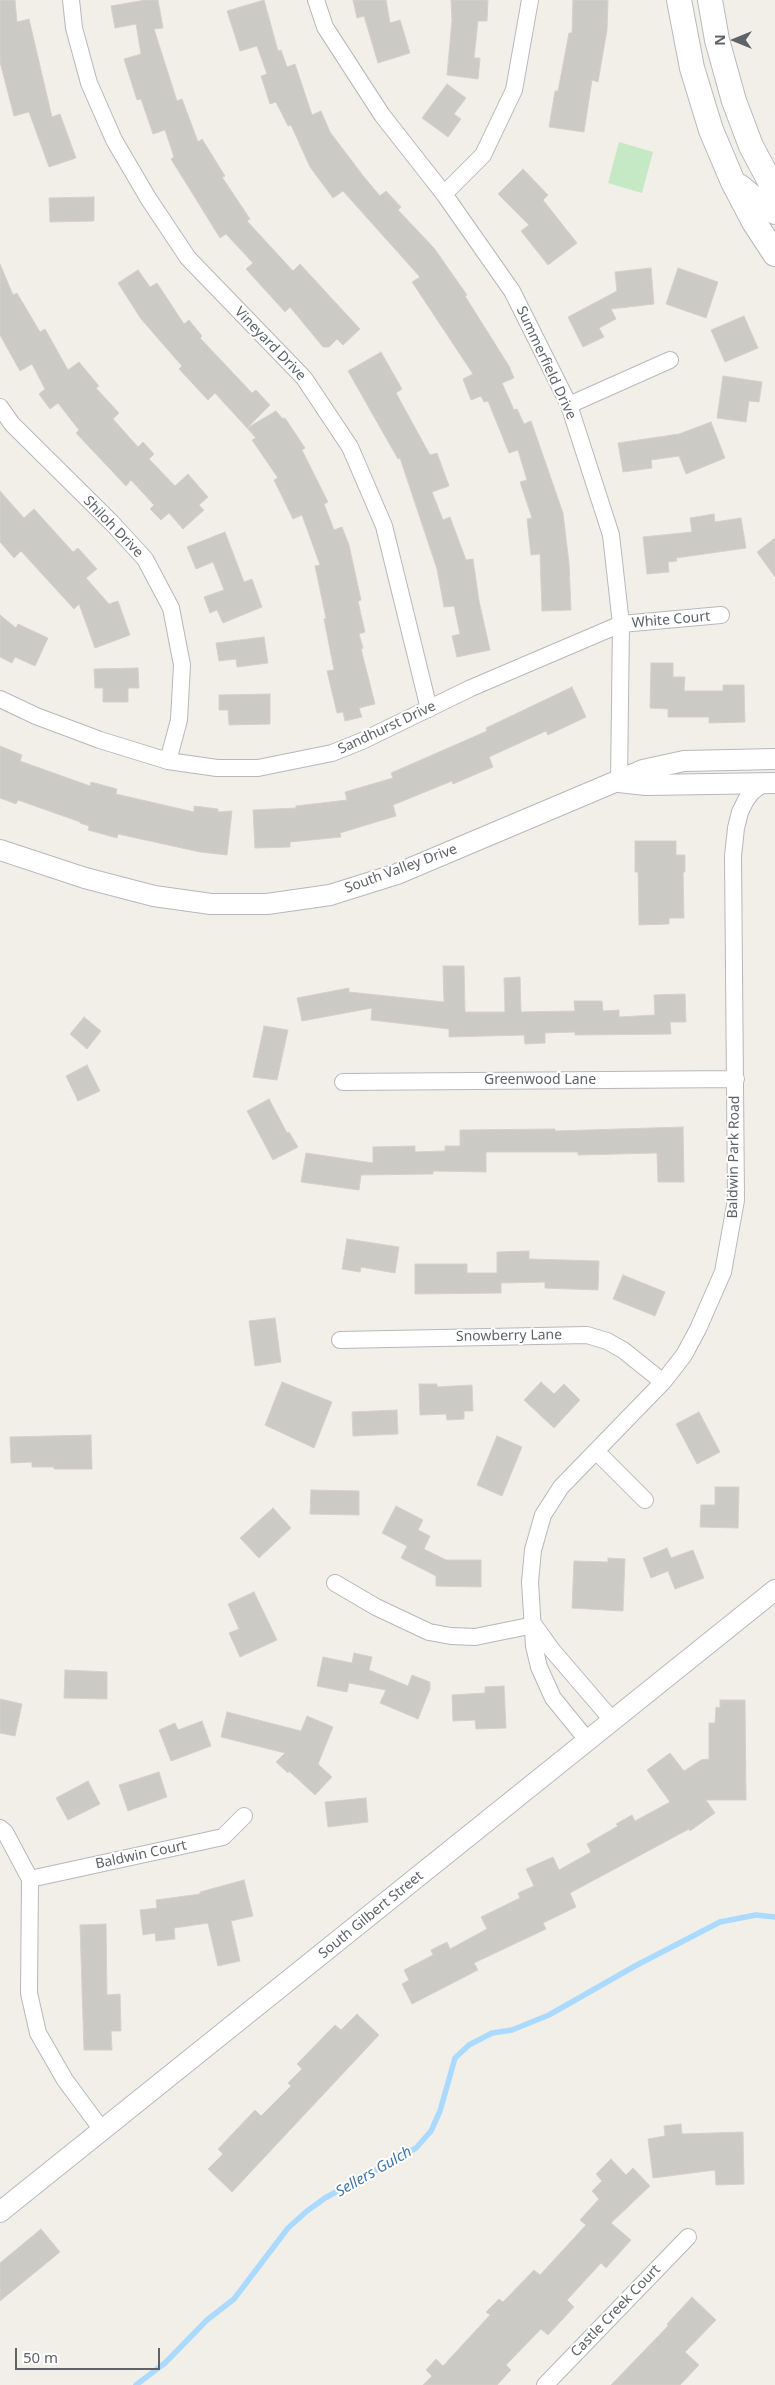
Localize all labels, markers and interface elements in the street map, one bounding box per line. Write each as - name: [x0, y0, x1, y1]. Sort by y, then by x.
- north arrow: [710, 15, 760, 65]
- text: N: [710, 34, 729, 46]
- street label: Vineyard Drive: [231, 304, 309, 384]
- street label: Summerfield Drive: [512, 304, 580, 422]
- street label: Shiloh Drive: [80, 493, 146, 561]
- street label: White Court: [631, 608, 711, 632]
- street label: Sandhurst Drive: [335, 698, 439, 758]
- street label: South Valley Drive: [343, 841, 459, 897]
- street label: Greenwood Lane: [484, 1072, 596, 1088]
- street label: Baldwin Park Road: [725, 1095, 743, 1219]
- street label: Snowberry Lane: [456, 1327, 562, 1345]
- street label: Baldwin Court: [94, 1837, 188, 1873]
- street label: South Gilbert Street: [315, 1868, 427, 1962]
- water label: Sellers Gulch: [333, 2143, 415, 2201]
- street label: Castle Creek Court: [568, 2261, 664, 2361]
- scale bar: [18, 2338, 162, 2370]
- text: 50 m: [23, 2347, 58, 2367]

